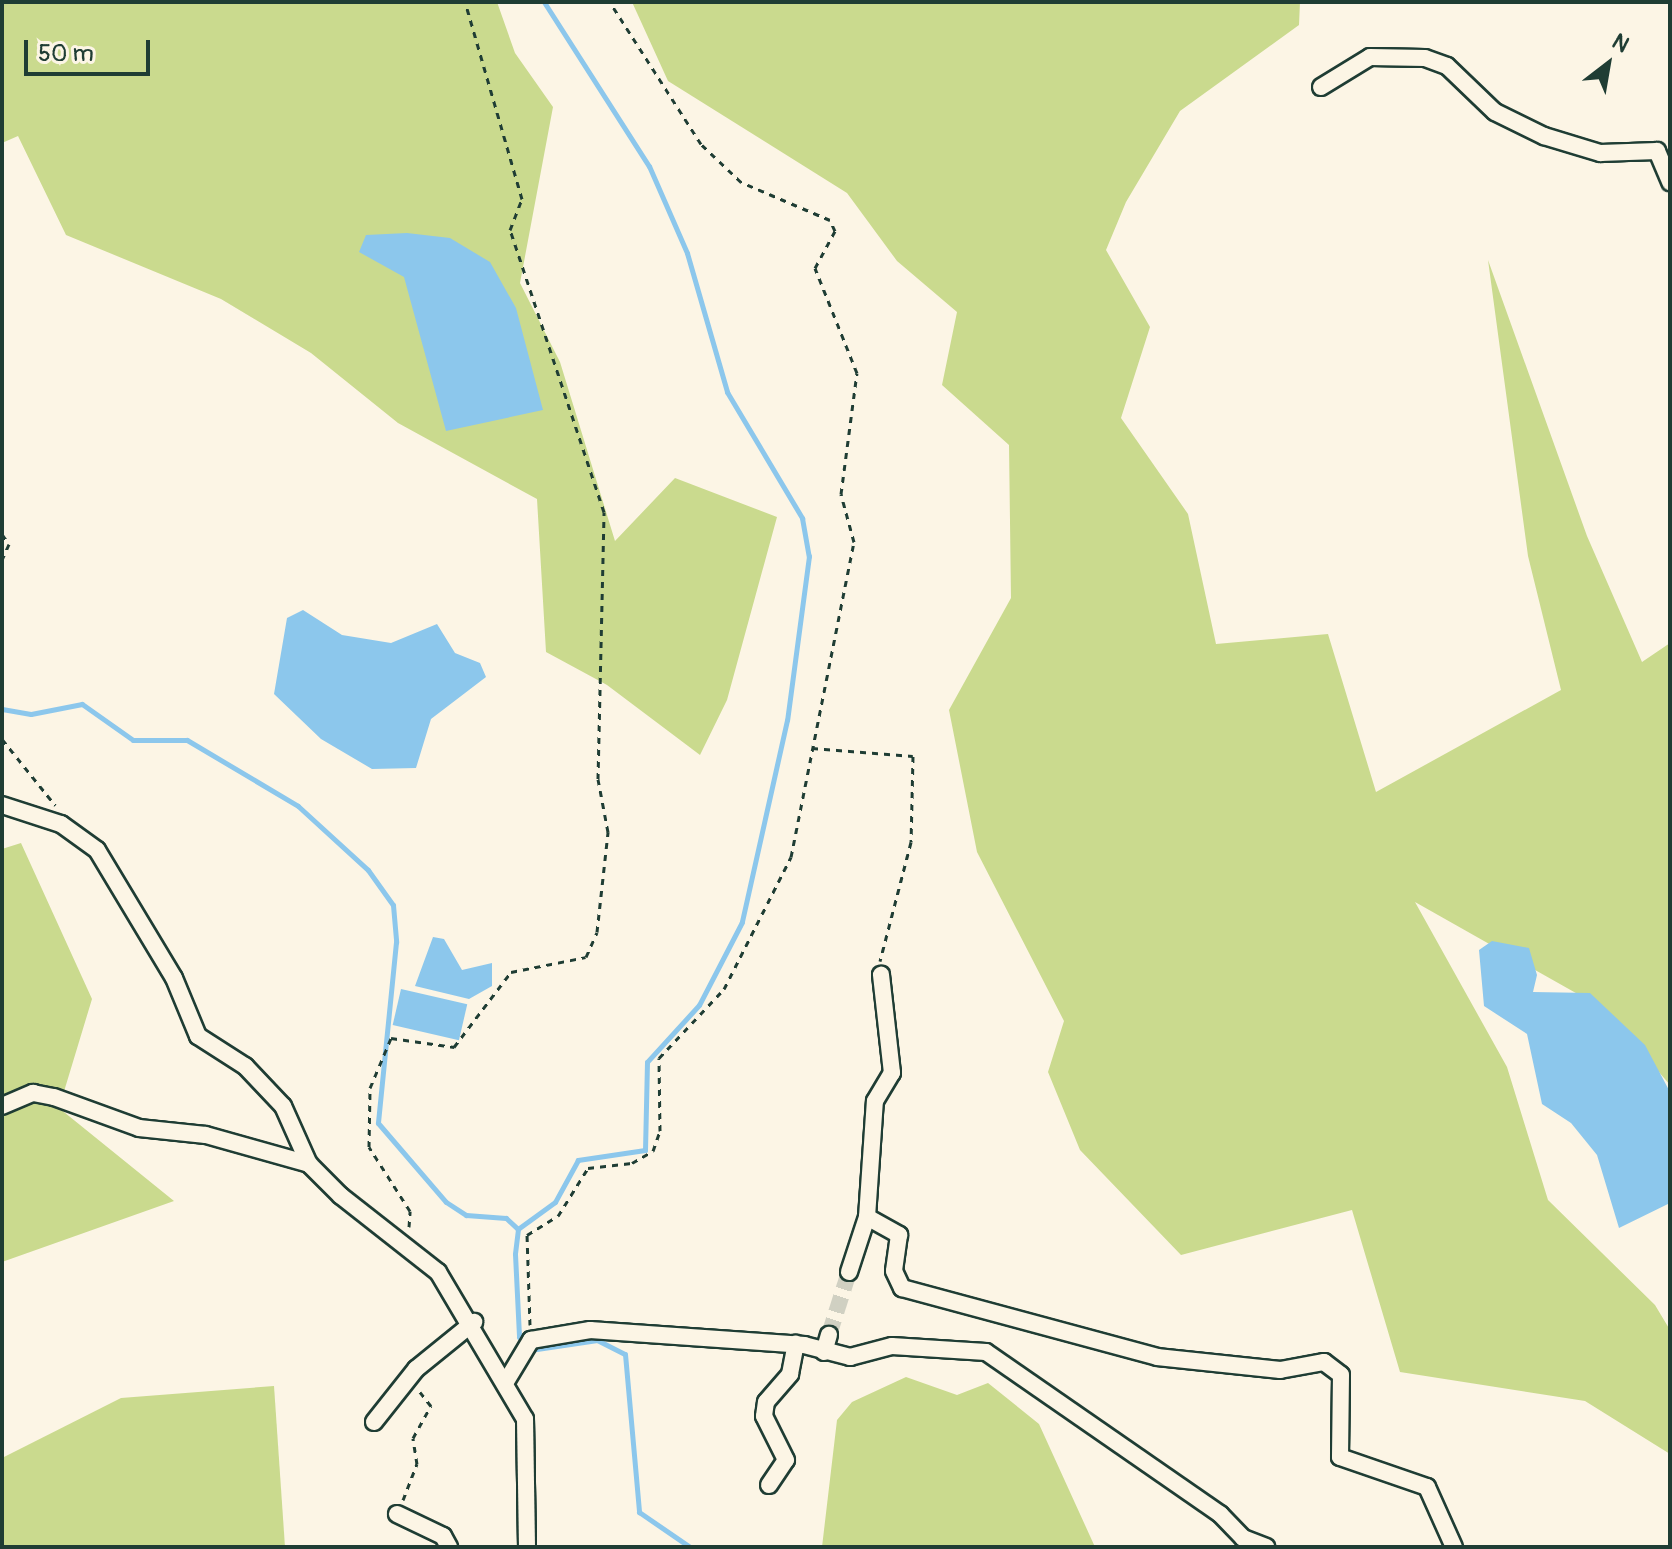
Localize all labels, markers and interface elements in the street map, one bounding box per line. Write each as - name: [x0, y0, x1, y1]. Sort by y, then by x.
- scale bar: [28, 24, 154, 74]
- north arrow: [1568, 24, 1648, 104]
- text: N: [1607, 28, 1634, 59]
- text: 50 m: [38, 39, 94, 68]

